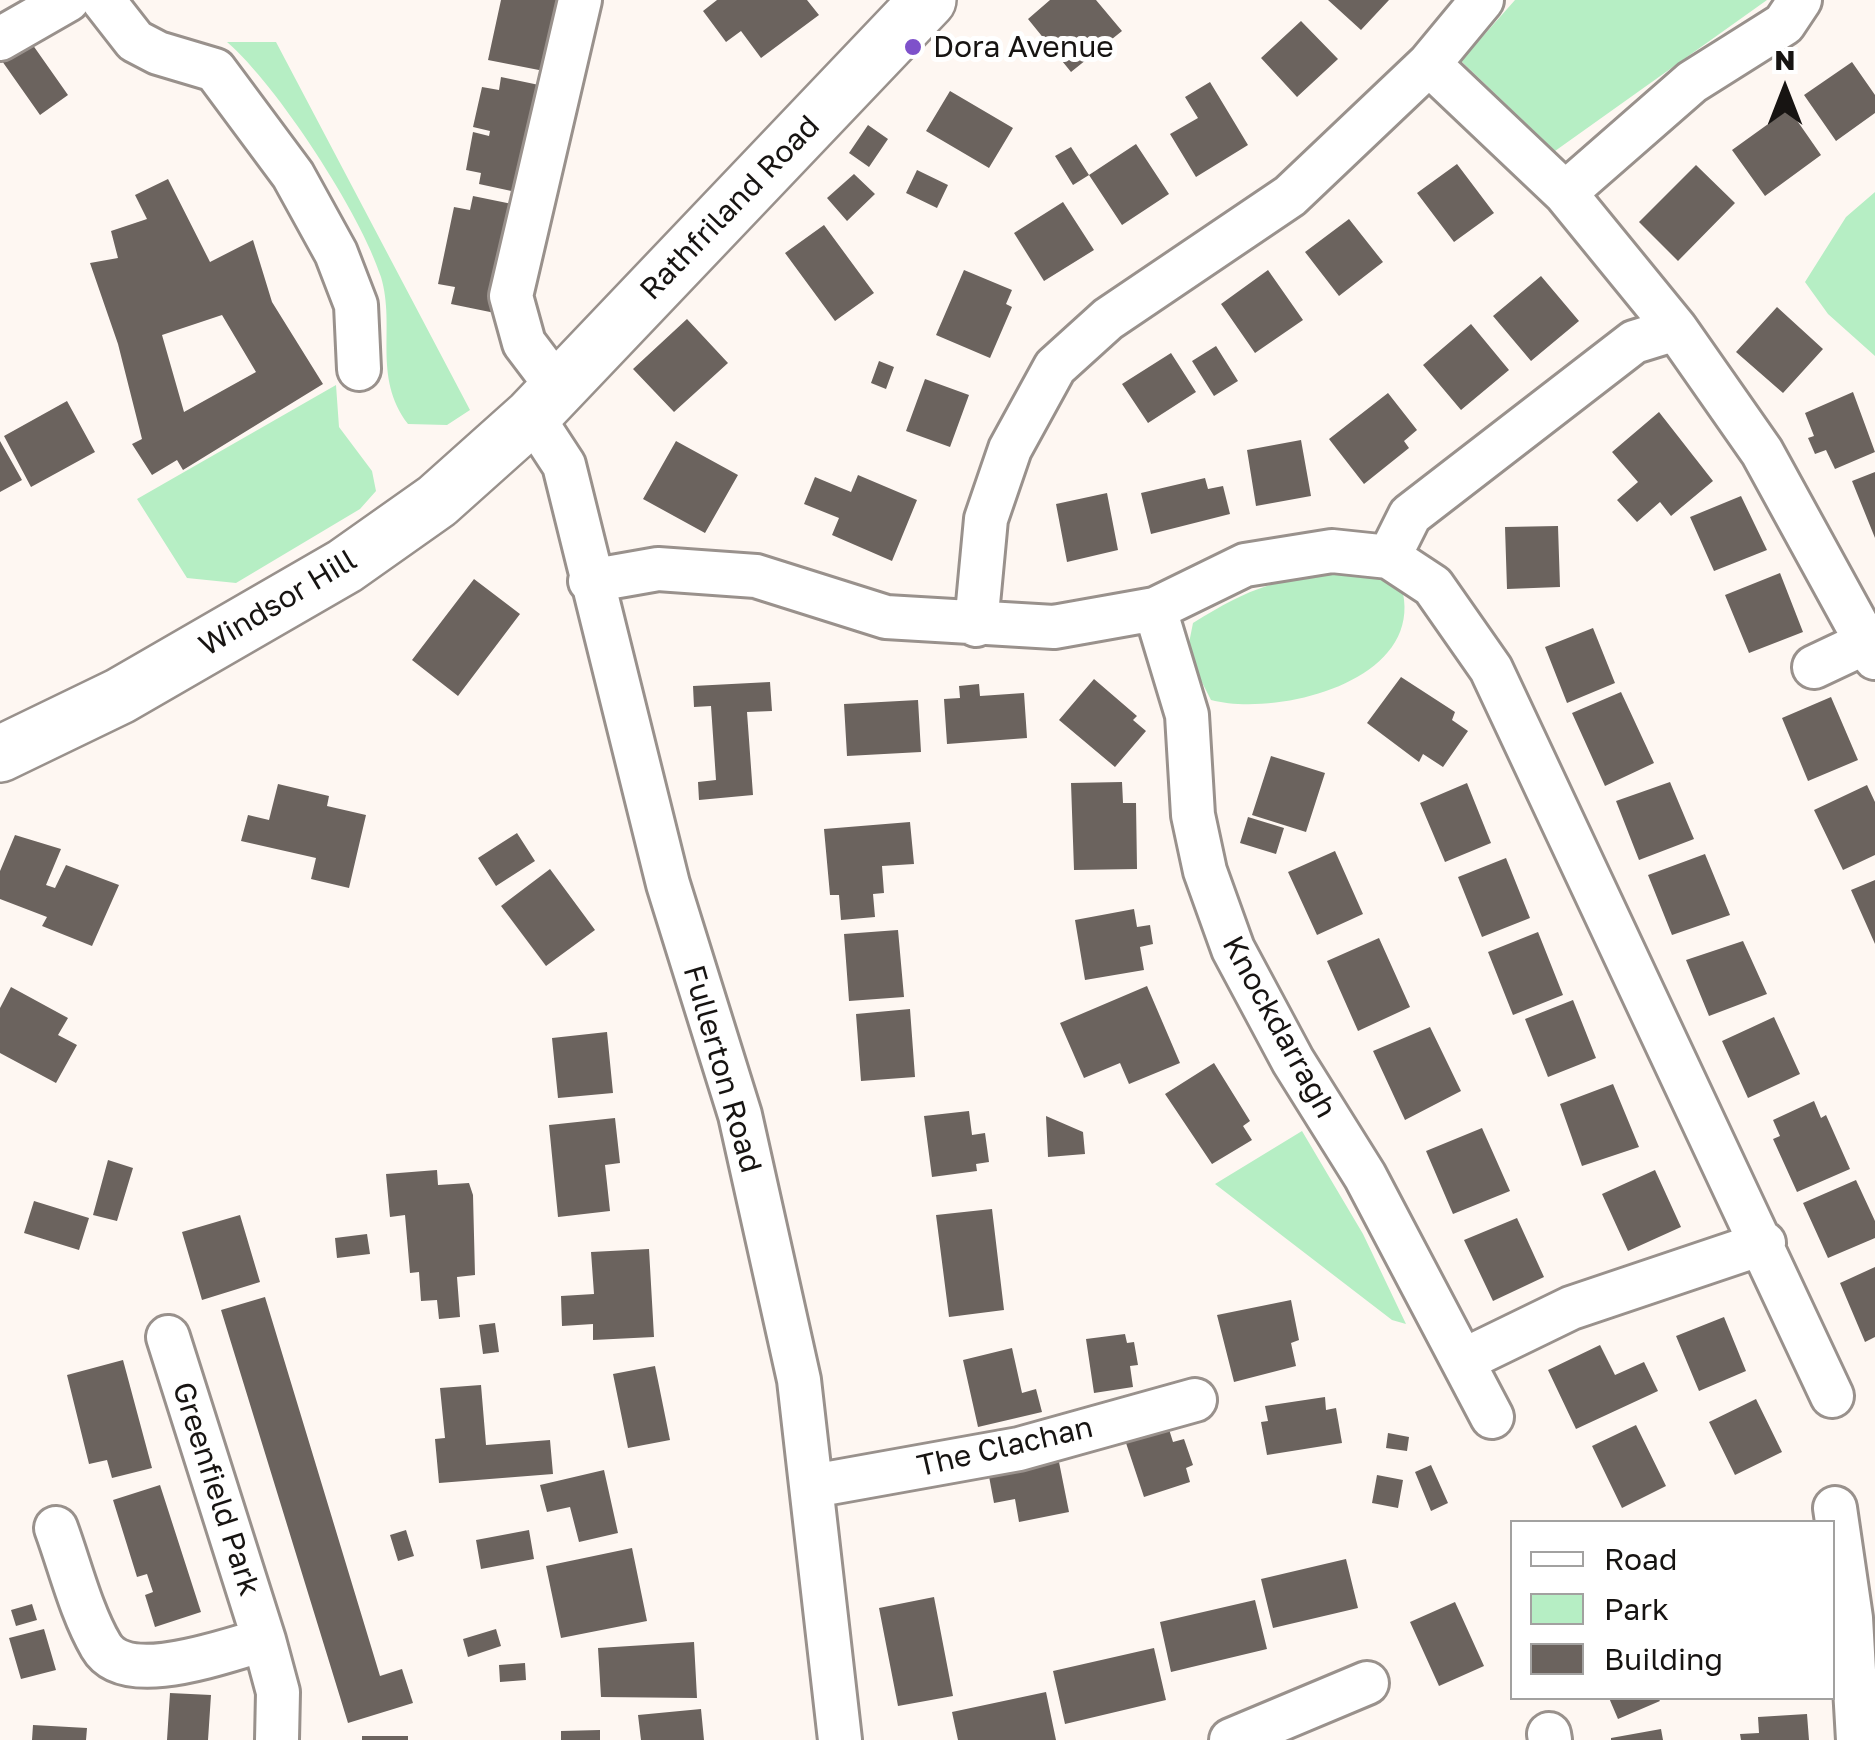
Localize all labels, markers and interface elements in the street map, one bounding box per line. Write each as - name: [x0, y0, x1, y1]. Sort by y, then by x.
- place label: Dora Avenue: [933, 29, 1114, 65]
- marker: Dora Avenue: [902, 36, 924, 58]
- north arrow: [1735, 40, 1835, 140]
- text: N: [1774, 43, 1796, 76]
- street label: Rathfriland Road: [633, 108, 827, 308]
- street label: Windsor Hill: [193, 542, 363, 664]
- street label: Knockdarragh: [1214, 930, 1344, 1124]
- street label: Fullerton Road: [675, 961, 769, 1177]
- street label: Greenfield Park: [165, 1378, 267, 1600]
- street label: The Clachan: [914, 1409, 1096, 1485]
- legend: [1510, 1520, 1835, 1700]
- text: Road: [1604, 1541, 1678, 1577]
- text: Park: [1604, 1591, 1669, 1627]
- text: Building: [1604, 1641, 1723, 1677]

